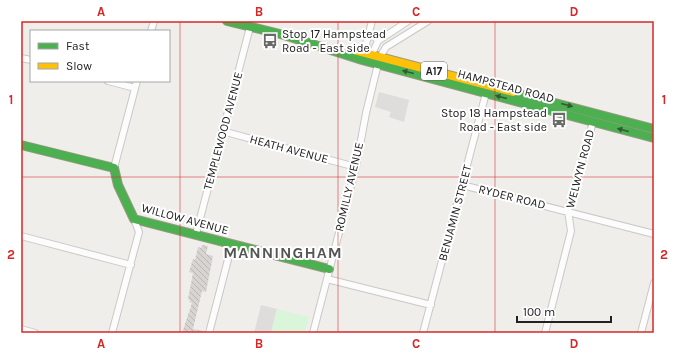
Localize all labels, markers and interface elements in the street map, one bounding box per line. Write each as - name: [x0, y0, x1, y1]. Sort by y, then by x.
- text: A: [97, 4, 105, 19]
- text: B: [255, 4, 263, 19]
- text: C: [412, 4, 420, 19]
- text: D: [570, 4, 579, 19]
- place label: Stop 17 Hampstead Road - East side: [282, 27, 386, 55]
- legend: [30, 30, 170, 82]
- bus stop icon: Stop 17 Hampstead Road - East side: [261, 32, 279, 50]
- text: Fast: [66, 39, 90, 53]
- text: Slow: [66, 59, 92, 73]
- road number: A17: [421, 62, 447, 80]
- street label: HAMPSTEAD ROAD: [456, 66, 556, 106]
- one-way arrow: [402, 69, 414, 75]
- street label: TEMPLEWOOD AVENUE: [200, 70, 246, 192]
- text: 1: [9, 92, 13, 107]
- text: 1: [662, 92, 666, 107]
- one-way arrow: [495, 94, 507, 100]
- one-way arrow: [561, 103, 573, 109]
- place label: Stop 18 Hampstead Road - East side: [441, 106, 547, 134]
- bus stop icon: Stop 18 Hampstead Road - East side: [550, 111, 568, 129]
- one-way arrow: [617, 127, 629, 133]
- street label: WELWYN ROAD: [563, 128, 597, 210]
- street label: HEATH AVENUE: [248, 132, 330, 166]
- street label: ROMILLY AVENUE: [332, 141, 366, 233]
- street label: BENJAMIN STREET: [435, 163, 475, 263]
- street label: RYDER ROAD: [477, 182, 547, 212]
- street label: WILLOW AVENUE: [140, 201, 230, 237]
- district label: MANNINGHAM: [223, 243, 343, 262]
- text: 2: [7, 247, 15, 262]
- text: 2: [660, 247, 668, 262]
- scale bar: [517, 298, 611, 324]
- text: 100 m: [523, 305, 555, 319]
- text: A: [97, 336, 105, 351]
- text: B: [255, 336, 263, 351]
- text: C: [412, 336, 420, 351]
- text: D: [570, 336, 579, 351]

